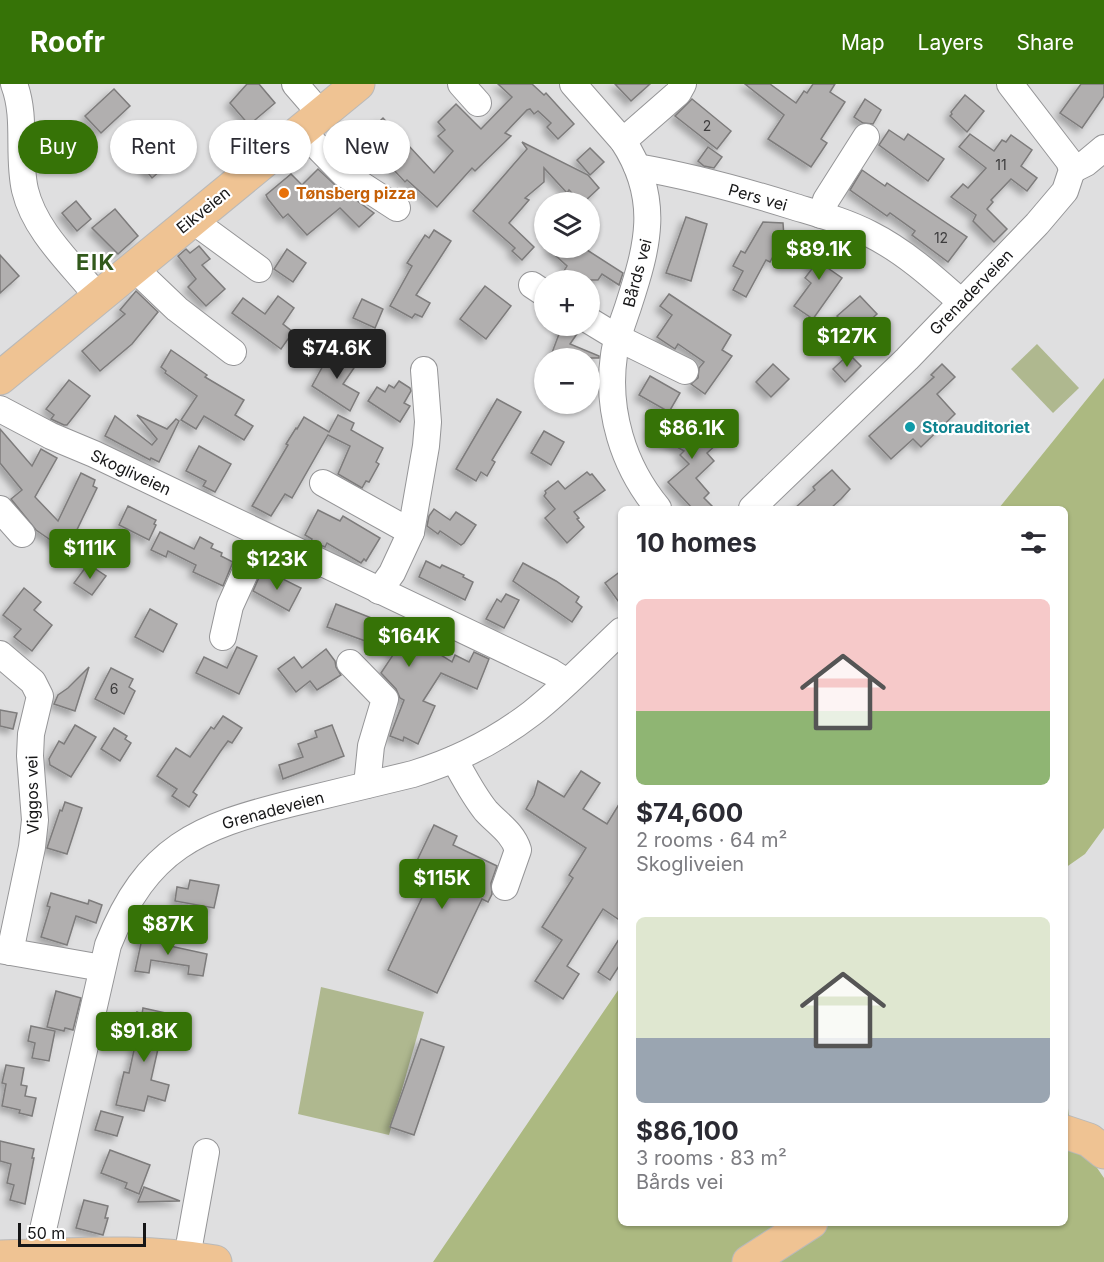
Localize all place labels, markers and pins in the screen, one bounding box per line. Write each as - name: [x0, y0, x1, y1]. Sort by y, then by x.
- place label: Tønsberg pizza: [296, 183, 416, 203]
- marker: Tønsberg pizza: [277, 186, 291, 200]
- pin: $89.1K: [770, 230, 868, 281]
- pin: $127K: [805, 317, 889, 368]
- pin: $74.6K: [288, 329, 386, 380]
- pin: $86.1K: [643, 409, 741, 460]
- place label: Storauditoriet: [922, 417, 1030, 437]
- marker: Storauditoriet: [903, 420, 917, 434]
- pin: $111K: [48, 529, 132, 580]
- pin: $123K: [235, 540, 319, 591]
- pin: $164K: [367, 617, 451, 668]
- pin: $115K: [400, 859, 484, 910]
- pin: $87K: [132, 905, 204, 956]
- pin: $91.8K: [95, 1012, 193, 1063]

